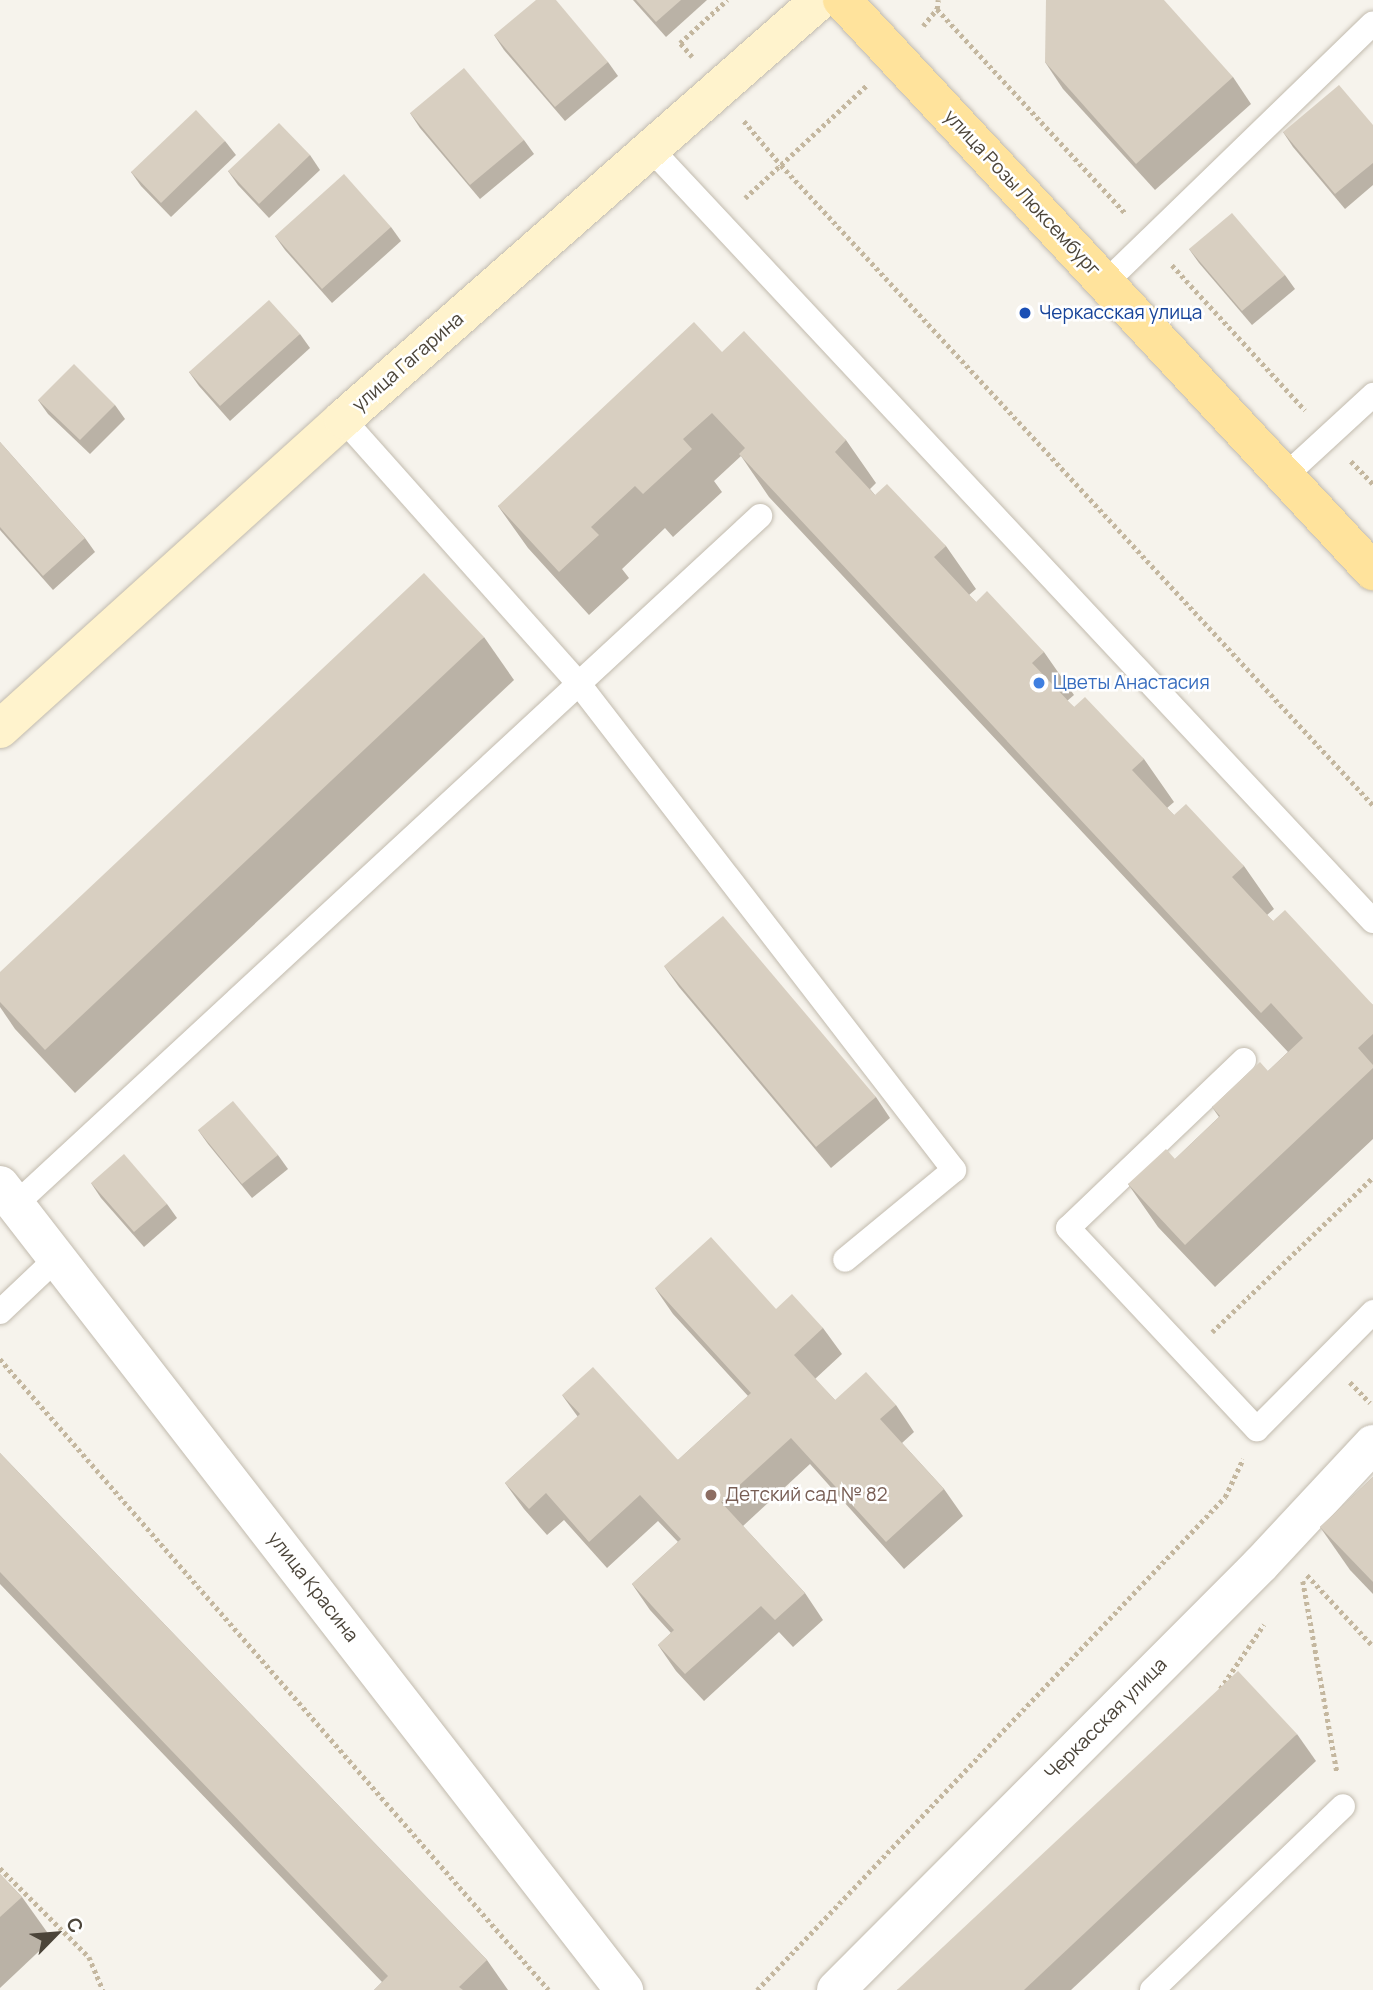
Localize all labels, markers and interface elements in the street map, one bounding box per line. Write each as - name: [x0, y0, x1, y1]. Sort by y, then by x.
- street label: улица Розы Люксембург: [939, 105, 1105, 281]
- place label: Черкасская улица: [1039, 302, 1202, 324]
- marker: Черкасская улица: [1017, 305, 1033, 321]
- street label: улица Гагарина: [348, 308, 468, 416]
- place label: Цветы Анастасия: [1053, 672, 1210, 694]
- marker: Цветы Анастасия: [1031, 675, 1047, 691]
- place label: Детский сад № 82: [725, 1484, 888, 1506]
- marker: Детский сад № 82: [703, 1487, 719, 1503]
- street label: улица Красина: [263, 1527, 363, 1647]
- street label: Черкасская улица: [1040, 1653, 1172, 1785]
- north arrow: [21, 1899, 91, 1969]
- text: С: [60, 1913, 90, 1937]

